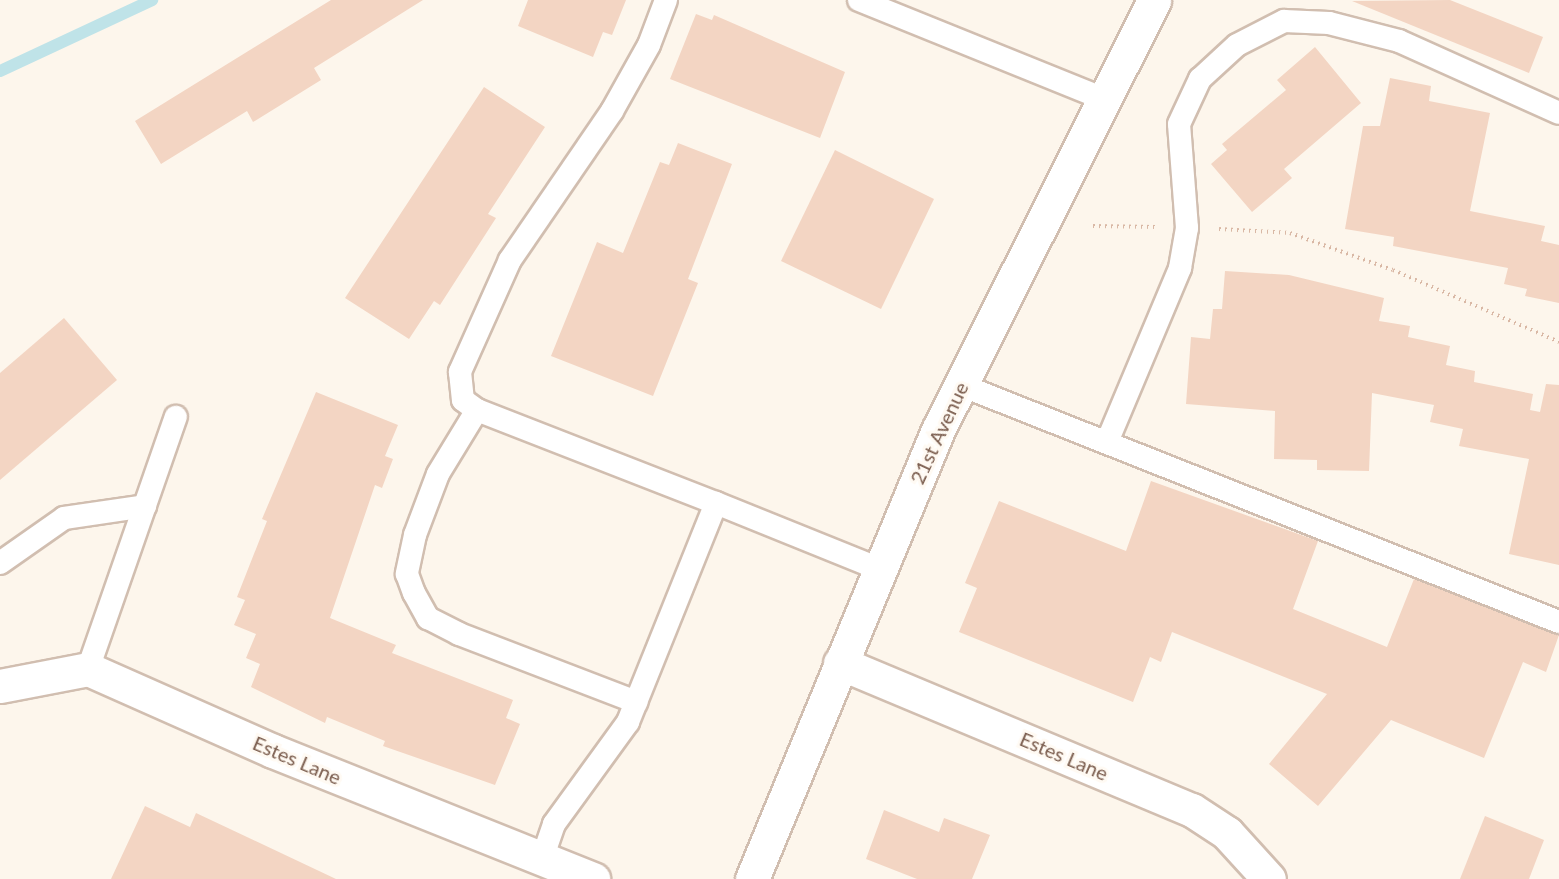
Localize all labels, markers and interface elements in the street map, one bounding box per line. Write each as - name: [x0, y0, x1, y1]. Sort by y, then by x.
- street label: 21st Avenue: [905, 378, 973, 488]
- street label: Estes Lane: [1016, 727, 1112, 785]
- street label: Estes Lane: [249, 731, 345, 789]

